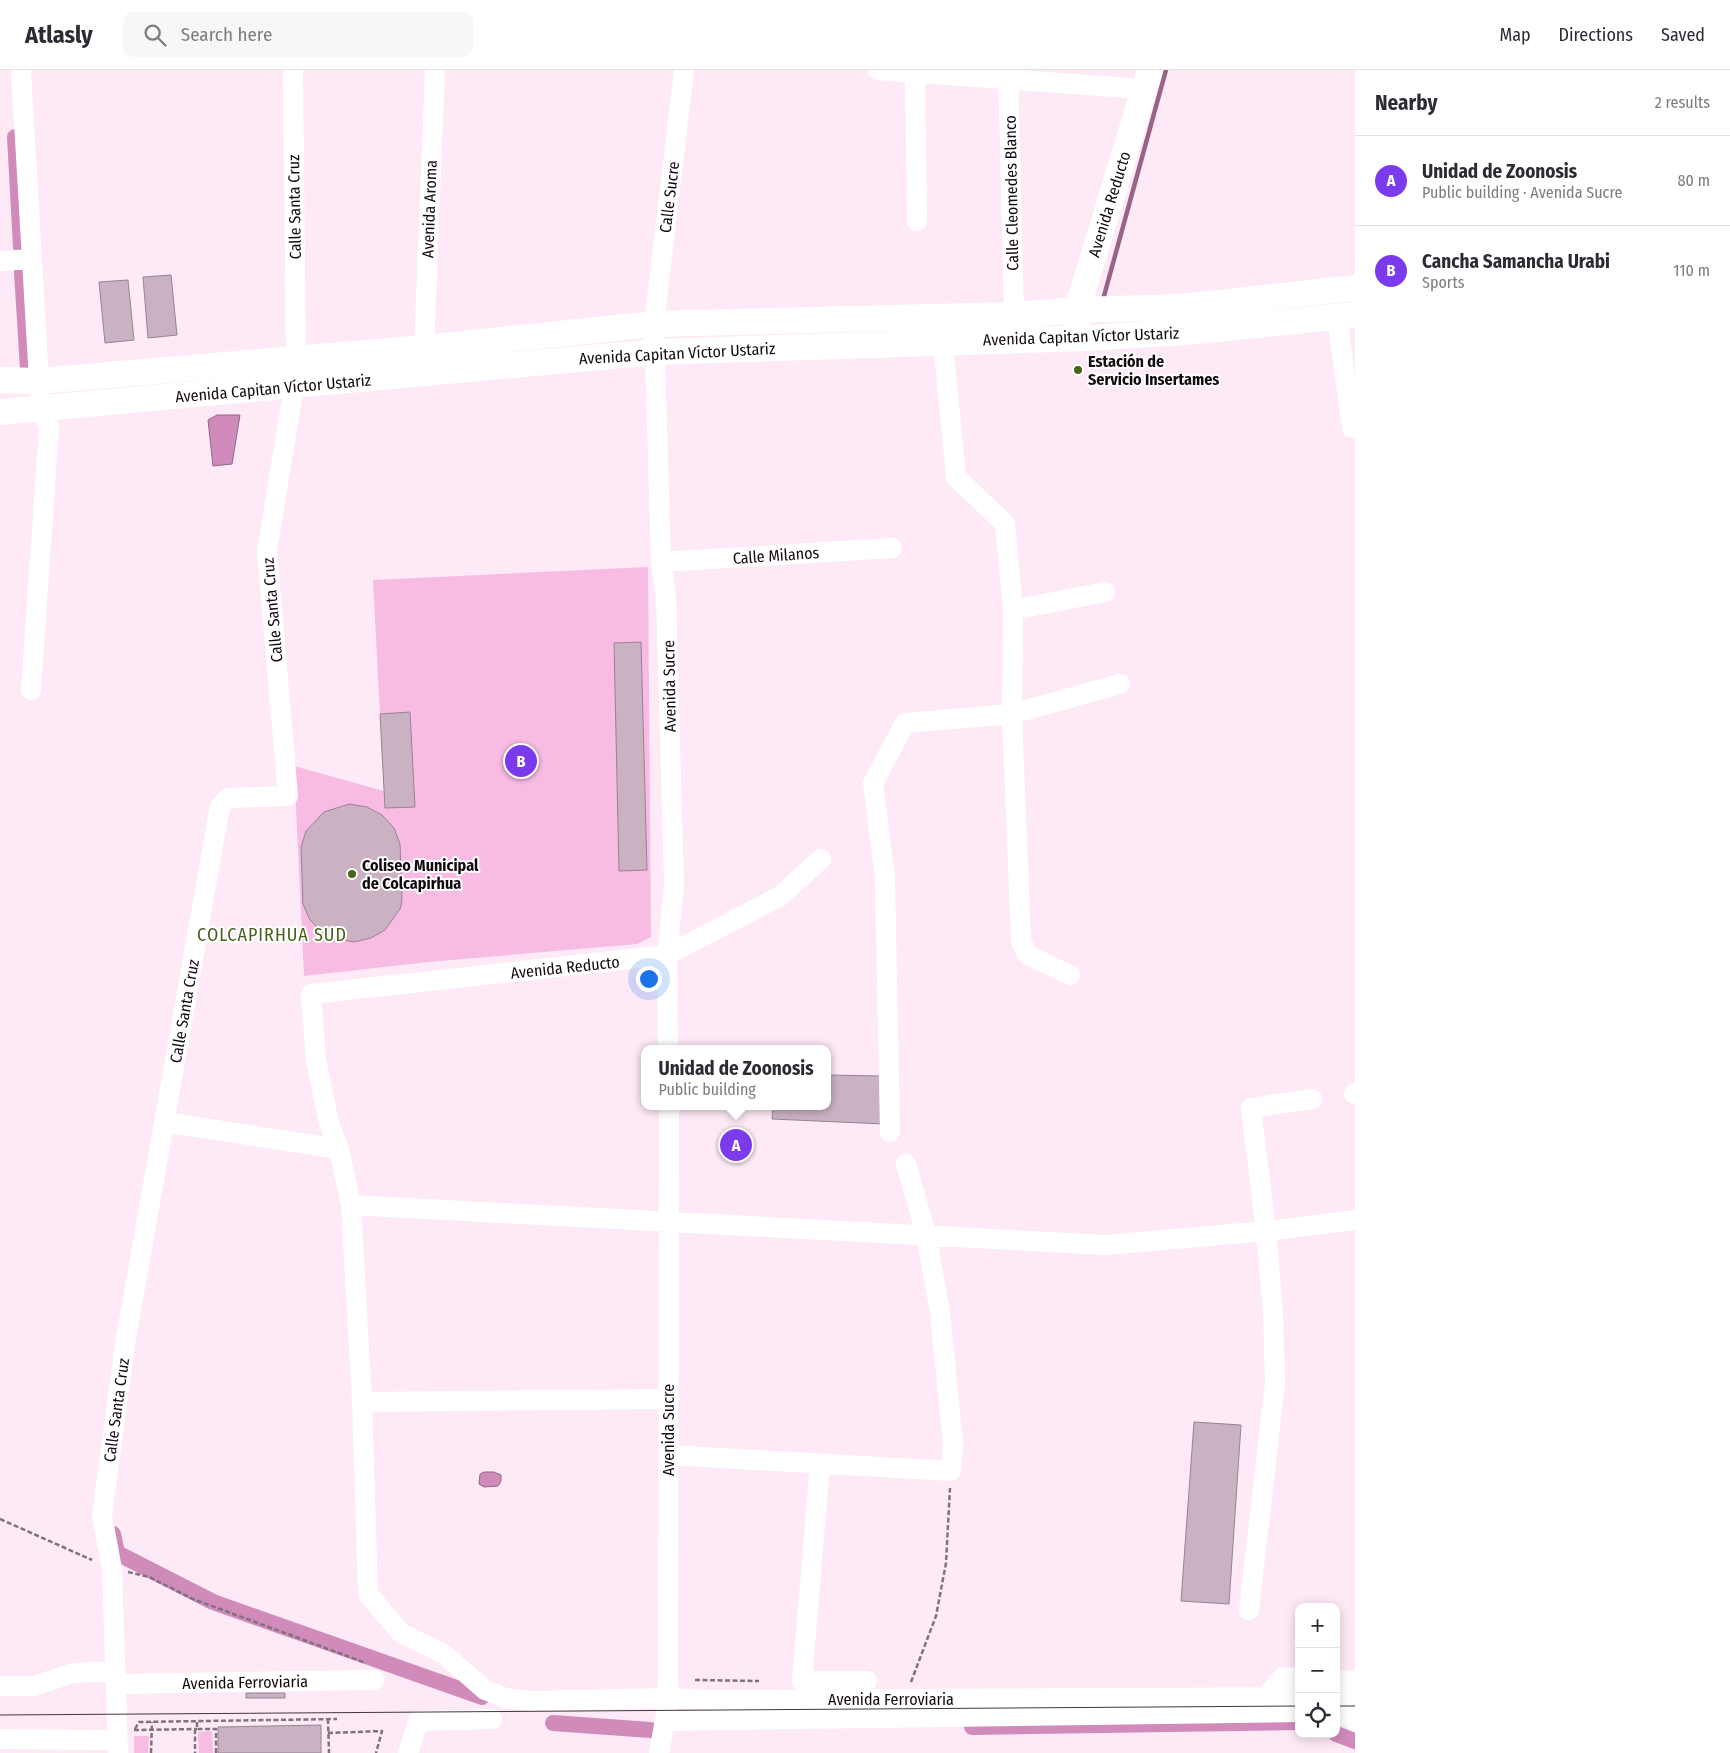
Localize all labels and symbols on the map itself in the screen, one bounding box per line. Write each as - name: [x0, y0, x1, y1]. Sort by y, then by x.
- street label: Calle Cleomedes Blanco: [1001, 115, 1022, 271]
- street label: Avenida Reducto: [1084, 149, 1135, 259]
- street label: Calle Santa Cruz: [284, 154, 305, 260]
- street label: Avenida Aroma: [418, 159, 441, 258]
- street label: Calle Sucre: [656, 160, 683, 234]
- street label: Avenida Capitan Víctor Ustariz: [982, 324, 1180, 349]
- street label: Avenida Capitan Víctor Ustariz: [578, 339, 776, 368]
- place label: Estación de Servicio Insertames: [1088, 352, 1219, 389]
- marker: Estación de Servicio Insertames: [1072, 364, 1084, 376]
- street label: Avenida Capitan Víctor Ustariz: [174, 370, 372, 407]
- street label: Calle Milanos: [732, 543, 820, 568]
- street label: Calle Santa Cruz: [258, 557, 287, 663]
- street label: Avenida Sucre: [659, 640, 680, 732]
- pin: B: [505, 742, 537, 780]
- place label: Coliseo Municipal de Colcapirhua: [362, 856, 479, 893]
- marker: Coliseo Municipal de Colcapirhua: [346, 868, 358, 880]
- district label: COLCAPIRHUA SUD: [197, 924, 347, 946]
- street label: Avenida Reducto: [510, 952, 621, 983]
- street label: Calle Santa Cruz: [166, 958, 203, 1064]
- your location: [636, 966, 662, 992]
- pin: A: [720, 1126, 752, 1164]
- street label: Calle Santa Cruz: [100, 1357, 133, 1463]
- street label: Avenida Sucre: [659, 1384, 678, 1476]
- street label: Avenida Ferroviaria: [182, 1672, 308, 1693]
- street label: Avenida Ferroviaria: [828, 1690, 954, 1709]

